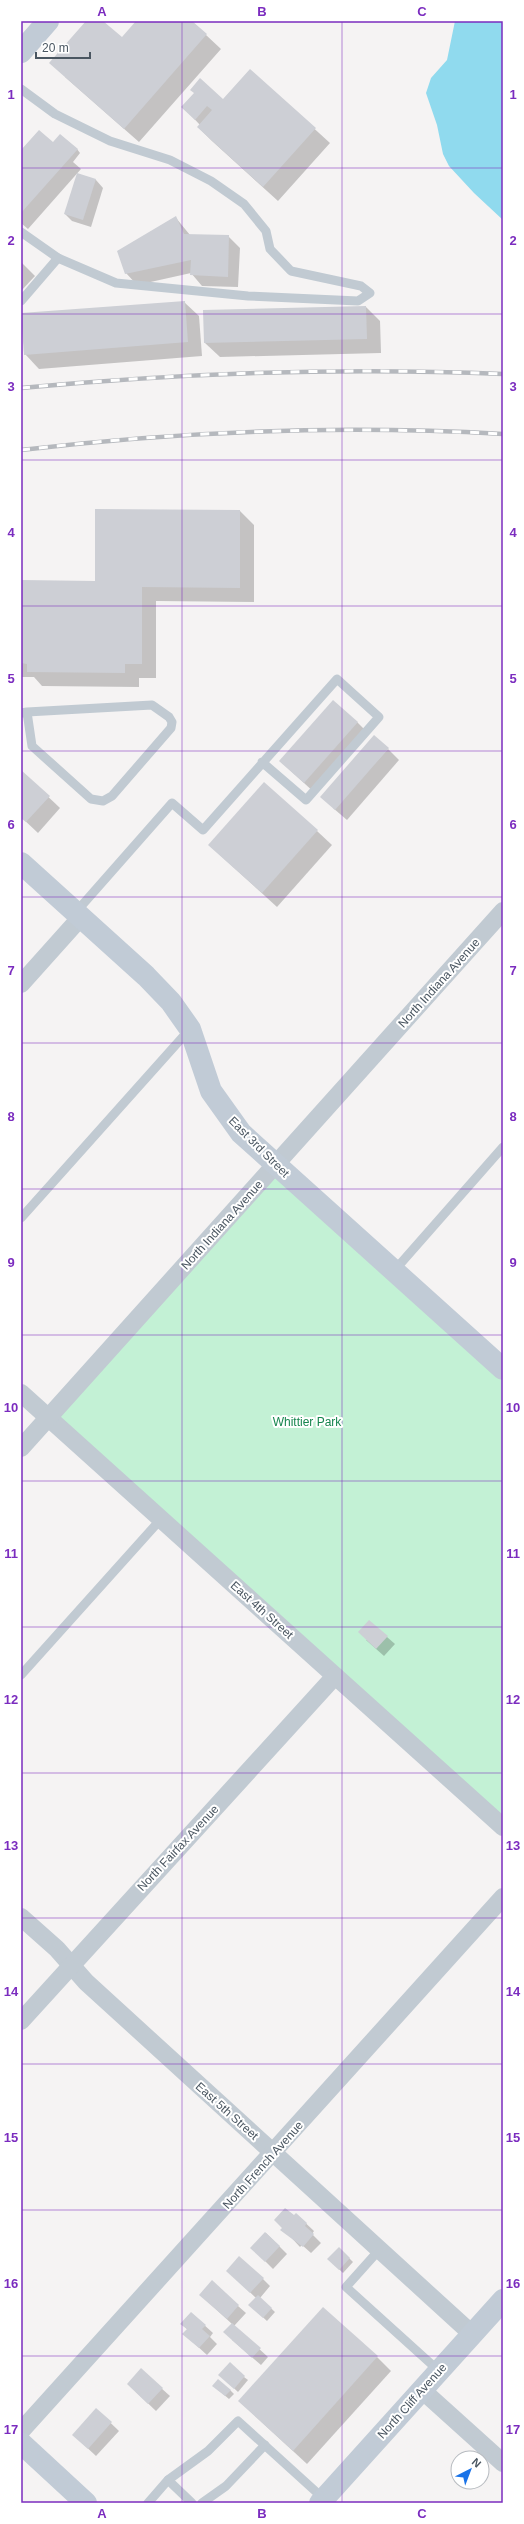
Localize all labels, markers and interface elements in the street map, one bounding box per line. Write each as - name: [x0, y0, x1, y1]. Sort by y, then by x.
- text: A: [97, 4, 107, 19]
- text: B: [257, 4, 267, 19]
- text: C: [417, 4, 427, 19]
- scale bar: [36, 34, 90, 60]
- text: 20 m: [42, 41, 69, 55]
- text: 1: [7, 87, 15, 102]
- text: 1: [509, 87, 517, 102]
- text: 2: [7, 233, 15, 248]
- text: 2: [509, 233, 517, 248]
- text: 3: [7, 379, 15, 394]
- text: 3: [509, 379, 517, 394]
- text: 4: [7, 525, 15, 540]
- text: 4: [509, 525, 517, 540]
- text: 5: [7, 671, 15, 686]
- text: 5: [509, 671, 517, 686]
- text: 6: [7, 817, 15, 832]
- text: 6: [509, 817, 517, 832]
- street label: North Indiana Avenue: [395, 935, 483, 1030]
- text: 7: [7, 963, 15, 978]
- text: 7: [509, 963, 517, 978]
- text: 8: [7, 1109, 15, 1124]
- text: 8: [509, 1109, 517, 1124]
- street label: East 3rd Street: [226, 1114, 293, 1181]
- street label: North Indiana Avenue: [178, 1177, 266, 1272]
- text: 9: [7, 1255, 15, 1270]
- text: 9: [509, 1255, 517, 1270]
- text: 10: [4, 1400, 18, 1415]
- text: 10: [506, 1400, 520, 1415]
- park label: Whittier Park: [273, 1415, 342, 1429]
- text: 11: [4, 1546, 18, 1561]
- text: 11: [506, 1546, 520, 1561]
- street label: East 4th Street: [228, 1578, 297, 1642]
- text: 12: [4, 1692, 18, 1707]
- text: 12: [506, 1692, 520, 1707]
- street label: North Fairfax Avenue: [135, 1802, 222, 1894]
- text: 13: [4, 1838, 18, 1853]
- text: 13: [506, 1838, 520, 1853]
- text: 14: [4, 1984, 19, 1999]
- text: 14: [506, 1984, 521, 1999]
- street label: East 5th Street: [193, 2079, 262, 2143]
- street label: North French Avenue: [220, 2118, 306, 2212]
- text: 15: [4, 2130, 18, 2145]
- text: 15: [506, 2130, 520, 2145]
- text: 16: [4, 2276, 18, 2291]
- text: 16: [506, 2276, 520, 2291]
- street label: North Cliff Avenue: [375, 2360, 450, 2441]
- text: 17: [4, 2422, 18, 2437]
- text: 17: [506, 2422, 520, 2437]
- north arrow: [450, 2450, 490, 2490]
- text: N: [470, 2455, 484, 2470]
- text: A: [97, 2506, 107, 2521]
- text: B: [257, 2506, 267, 2521]
- text: C: [417, 2506, 427, 2521]

